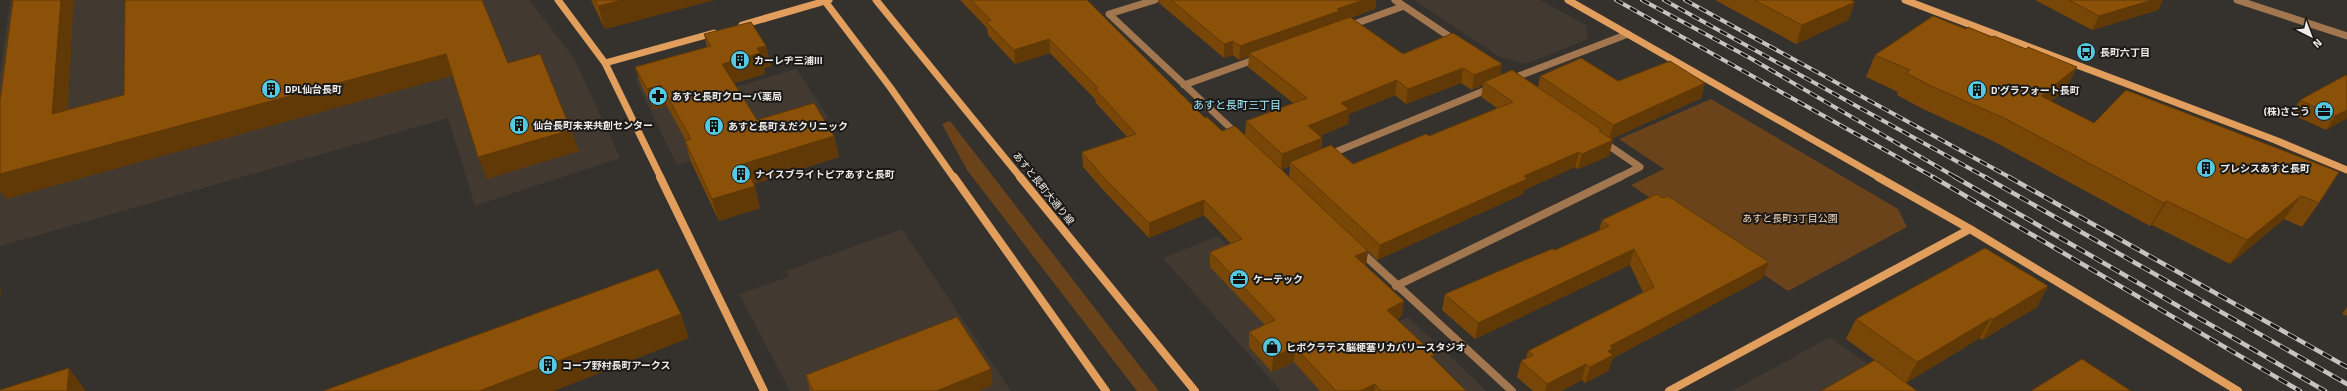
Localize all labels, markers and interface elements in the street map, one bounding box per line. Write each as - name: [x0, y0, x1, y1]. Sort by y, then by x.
- north arrow: [2291, 16, 2331, 56]
- text: N: [2310, 35, 2326, 52]
- bus stop icon: 長町六丁目: [2075, 41, 2097, 63]
- place label: 長町六丁目: [2100, 45, 2150, 60]
- building icon: カーレヂ三浦III: [729, 49, 751, 71]
- place label: カーレヂ三浦III: [754, 53, 823, 68]
- building icon: DPL仙台長町: [260, 78, 282, 100]
- building icon: D'グラフォート長町: [1966, 79, 1988, 101]
- place label: DPL仙台長町: [285, 82, 342, 97]
- place label: D'グラフォート長町: [1991, 83, 2080, 98]
- pharmacy icon: あすと長町クローバ薬局: [647, 85, 669, 107]
- place label: あすと長町クローバ薬局: [672, 89, 782, 104]
- district label: あすと長町三丁目: [1193, 97, 1281, 113]
- office icon: (株)さこう: [2313, 100, 2335, 122]
- place label: (株)さこう: [2264, 104, 2310, 119]
- building icon: 仙台長町未来共創センター: [508, 114, 530, 136]
- building icon: あすと長町えだクリニック: [703, 115, 725, 137]
- place label: 仙台長町未来共創センター: [533, 118, 653, 133]
- place label: あすと長町えだクリニック: [728, 119, 848, 134]
- street label: あすと長町大通り線: [1009, 149, 1078, 228]
- building icon: プレシスあすと長町: [2195, 157, 2217, 179]
- place label: プレシスあすと長町: [2220, 161, 2310, 176]
- building icon: ナイスブライトピアあすと長町: [730, 163, 752, 185]
- place label: ナイスブライトピアあすと長町: [755, 167, 895, 182]
- park label: あすと長町3丁目公園: [1742, 211, 1838, 226]
- office icon: ケーテック: [1228, 268, 1250, 290]
- place label: ケーテック: [1253, 272, 1303, 287]
- shop icon: ヒポクラテス脳梗塞リカバリースタジオ: [1261, 336, 1283, 358]
- place label: ヒポクラテス脳梗塞リカバリースタジオ: [1286, 340, 1466, 355]
- building icon: コープ野村長町アークス: [537, 354, 559, 376]
- place label: コープ野村長町アークス: [562, 358, 671, 373]

